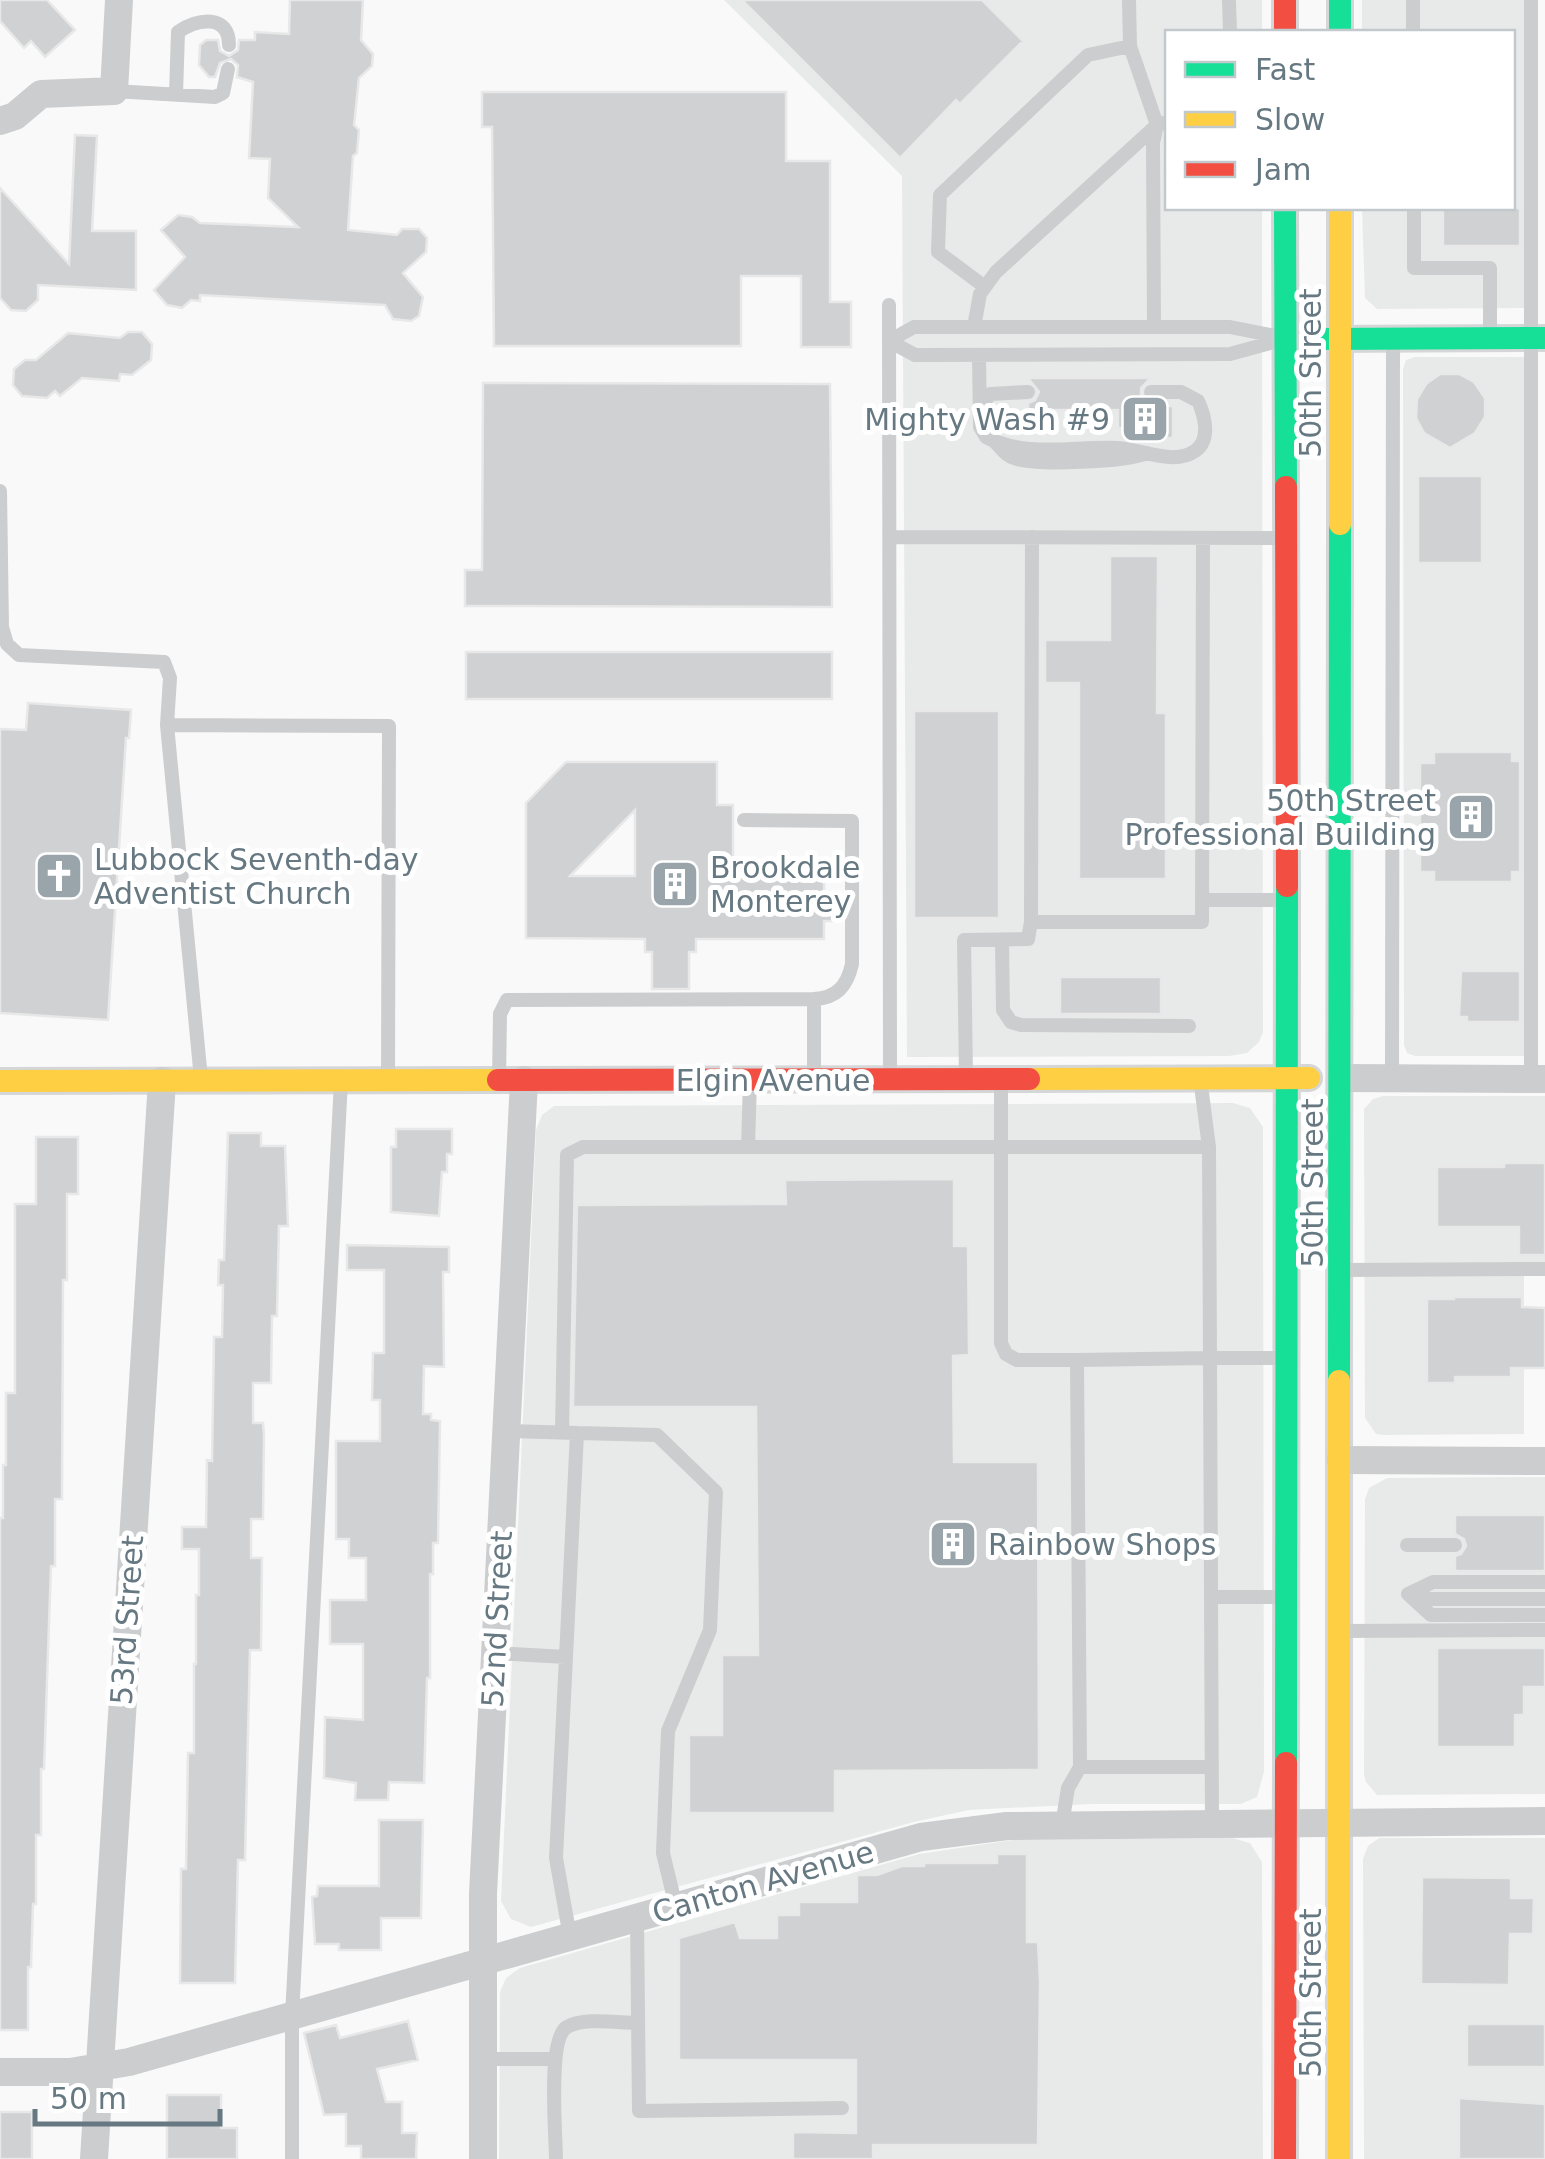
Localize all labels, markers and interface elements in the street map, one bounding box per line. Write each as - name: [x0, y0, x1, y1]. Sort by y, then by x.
- legend: [1165, 30, 1515, 210]
- text: Fast: [1255, 52, 1316, 87]
- text: Slow: [1255, 102, 1325, 137]
- text: Jam: [1253, 152, 1311, 187]
- street label: 50th Street: [1293, 288, 1328, 458]
- building icon: Mighty Wash #9: [1119, 393, 1171, 445]
- place label: Mighty Wash #9: [864, 402, 1110, 437]
- place label: 50th Street Professional Building: [1124, 783, 1436, 852]
- building icon: 50th Street Professional Building: [1445, 791, 1497, 843]
- place label: Lubbock Seventh-day Adventist Church: [94, 842, 419, 911]
- church icon: Lubbock Seventh-day Adventist Church: [33, 850, 85, 902]
- place label: Brookdale Monterey: [710, 850, 861, 919]
- building icon: Brookdale Monterey: [649, 858, 701, 910]
- street label: Elgin Avenue: [676, 1063, 870, 1098]
- street label: 50th Street: [1295, 1098, 1330, 1268]
- building icon: Rainbow Shops: [927, 1518, 979, 1570]
- place label: Rainbow Shops: [988, 1527, 1216, 1562]
- street label: 52nd Street: [475, 1530, 519, 1708]
- street label: 53rd Street: [104, 1534, 150, 1706]
- street label: Canton Avenue: [648, 1834, 878, 1930]
- street label: 50th Street: [1293, 1908, 1328, 2078]
- scale bar: [35, 2064, 220, 2126]
- text: 50 m: [50, 2081, 127, 2116]

